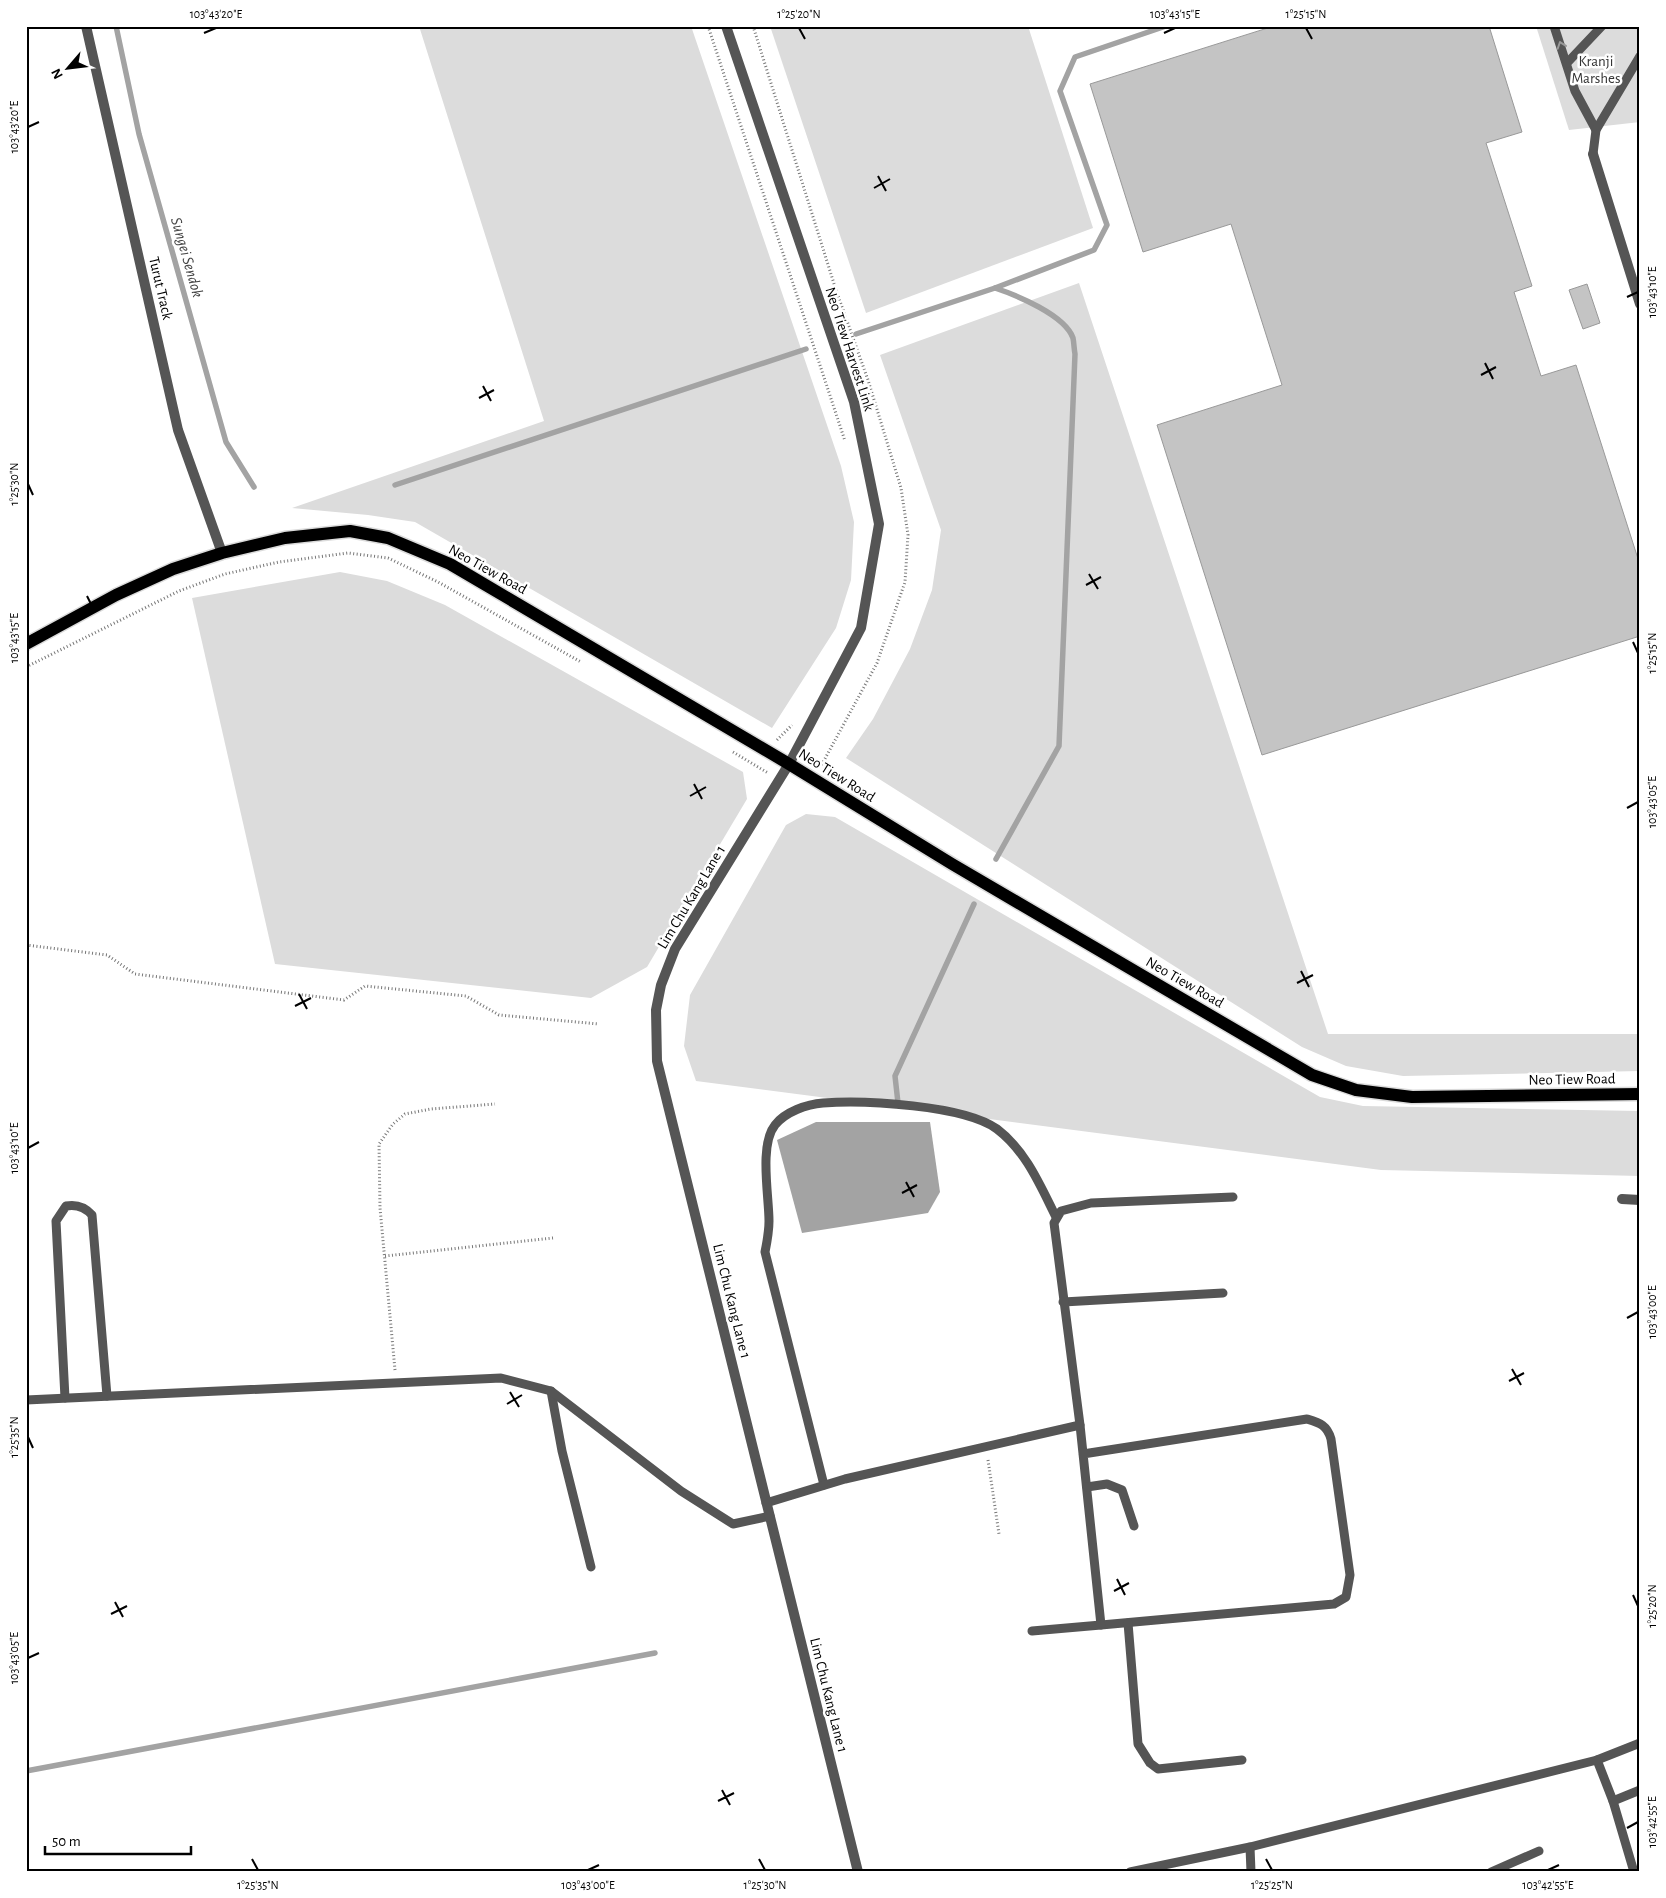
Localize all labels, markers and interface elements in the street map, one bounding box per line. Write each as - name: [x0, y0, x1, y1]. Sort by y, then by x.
- text: 103°43'20"E: [190, 8, 242, 20]
- text: 1°25'20"N: [777, 8, 821, 20]
- text: 103°43'15"E: [1150, 8, 1200, 20]
- text: 1°25'15"N: [1286, 8, 1326, 20]
- one-way arrow: [1556, 41, 1566, 49]
- north arrow: [42, 42, 92, 92]
- park label: Kranji Marshes: [1571, 54, 1621, 86]
- text: N: [49, 66, 66, 81]
- text: 103°43'20"E: [8, 101, 20, 153]
- water label: Sungei Sendok: [168, 215, 206, 299]
- street label: Turut Track: [146, 255, 175, 321]
- text: 103°43'10"E: [1646, 266, 1658, 318]
- street label: Neo Tiew Harvest Link: [822, 285, 877, 413]
- text: 1°25'30"N: [8, 463, 20, 505]
- street label: Neo Tiew Road: [446, 542, 530, 597]
- text: 103°43'15"E: [8, 613, 20, 663]
- text: 1°25'15"N: [1646, 633, 1658, 673]
- street label: Neo Tiew Road: [796, 746, 878, 805]
- text: 103°43'05"E: [1646, 776, 1658, 828]
- street label: Lim Chu Kang Lane 1: [655, 843, 728, 952]
- street label: Neo Tiew Road: [1143, 954, 1226, 1011]
- street label: Neo Tiew Road: [1528, 1071, 1616, 1088]
- text: 103°43'10"E: [8, 1122, 20, 1174]
- street label: Lim Chu Kang Lane 1: [710, 1242, 753, 1360]
- text: 103°43'00"E: [1646, 1285, 1658, 1339]
- text: 1°25'35"N: [8, 1416, 20, 1458]
- text: 1°25'20"N: [1646, 1584, 1658, 1628]
- text: 103°43'05"E: [8, 1632, 20, 1684]
- street label: Lim Chu Kang Lane 1: [807, 1636, 850, 1754]
- text: 103°42'55"E: [1646, 1796, 1658, 1848]
- scale bar: [45, 1823, 191, 1855]
- text: 50 m: [52, 1834, 81, 1849]
- text: 1°25'35"N: [237, 1879, 279, 1891]
- text: 103°43'00"E: [561, 1879, 615, 1891]
- text: 1°25'30"N: [744, 1879, 786, 1891]
- text: 1°25'25"N: [1251, 1879, 1293, 1891]
- text: 103°42'55"E: [1522, 1879, 1574, 1891]

